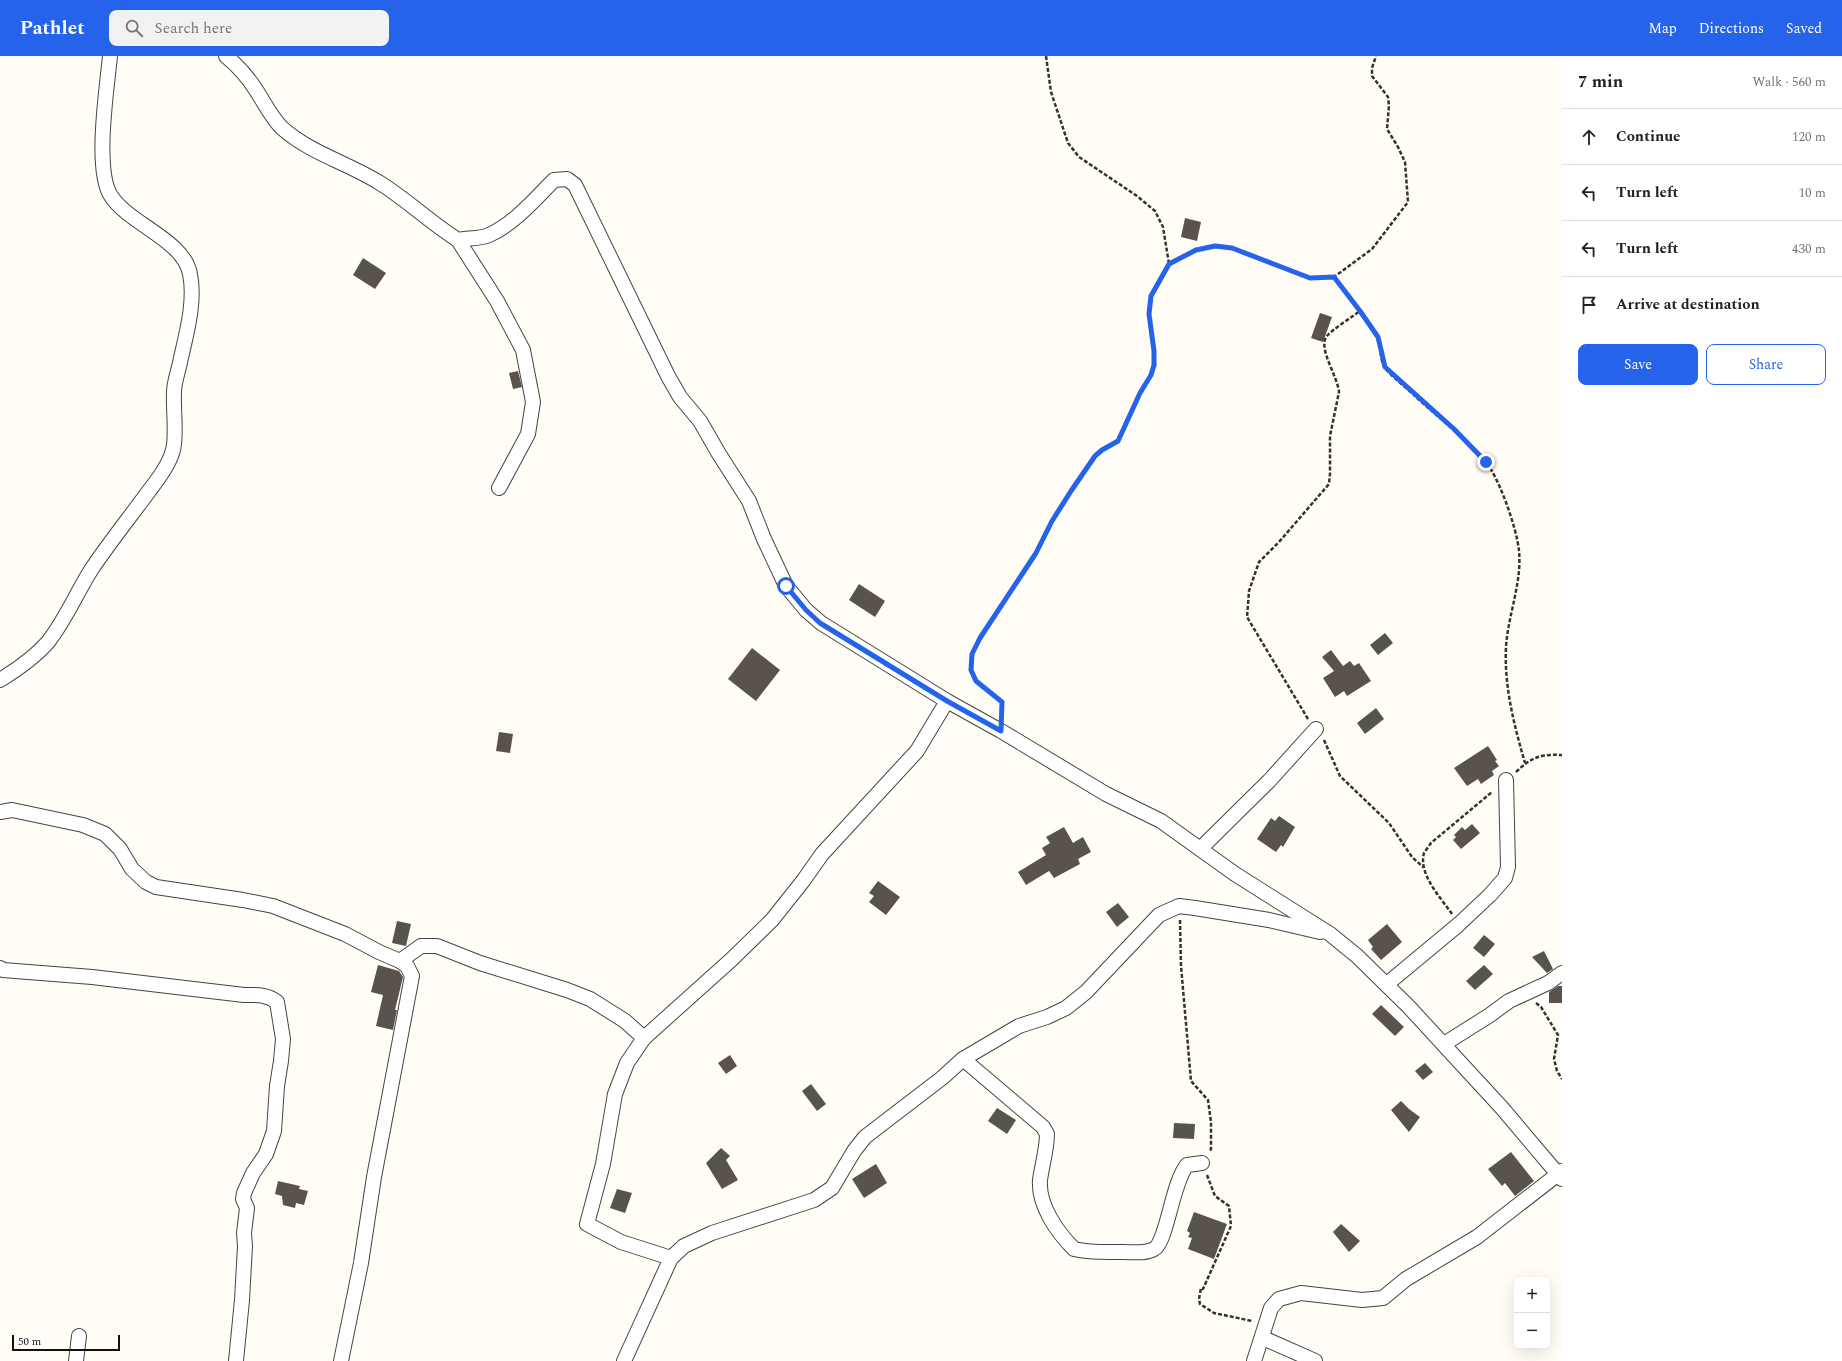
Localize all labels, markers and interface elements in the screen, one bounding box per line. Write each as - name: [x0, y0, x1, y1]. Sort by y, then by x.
- search box: [109, 10, 389, 46]
- text: Pathlet: [20, 14, 85, 43]
- icon: search: [123, 17, 145, 39]
- text: Search here: [155, 17, 232, 40]
- text: Map: [1649, 18, 1677, 39]
- text: Directions: [1699, 18, 1764, 39]
- text: Saved: [1786, 18, 1822, 39]
- text: 7 min: [1578, 69, 1623, 95]
- text: Walk · 560 m: [1752, 72, 1826, 92]
- text: Continue: [1616, 125, 1681, 148]
- icon: ahead: [1578, 126, 1600, 148]
- text: 120 m: [1792, 127, 1826, 147]
- text: Turn left: [1616, 181, 1678, 204]
- icon: left: [1578, 182, 1600, 204]
- text: 10 m: [1799, 183, 1826, 203]
- text: Turn left: [1616, 237, 1678, 260]
- icon: left: [1578, 238, 1600, 260]
- text: 430 m: [1792, 239, 1826, 259]
- text: Arrive at destination: [1616, 293, 1760, 316]
- icon: arrive: [1578, 294, 1600, 316]
- button: Save: [1578, 344, 1698, 385]
- button: Share: [1706, 344, 1826, 385]
- route end: [1477, 453, 1495, 471]
- route start: [777, 577, 795, 595]
- map controls: [1514, 1277, 1550, 1349]
- button: +: [1514, 1277, 1550, 1313]
- button: −: [1514, 1313, 1550, 1349]
- scale bar: [12, 1333, 120, 1352]
- text: 50 m: [18, 1333, 41, 1350]

